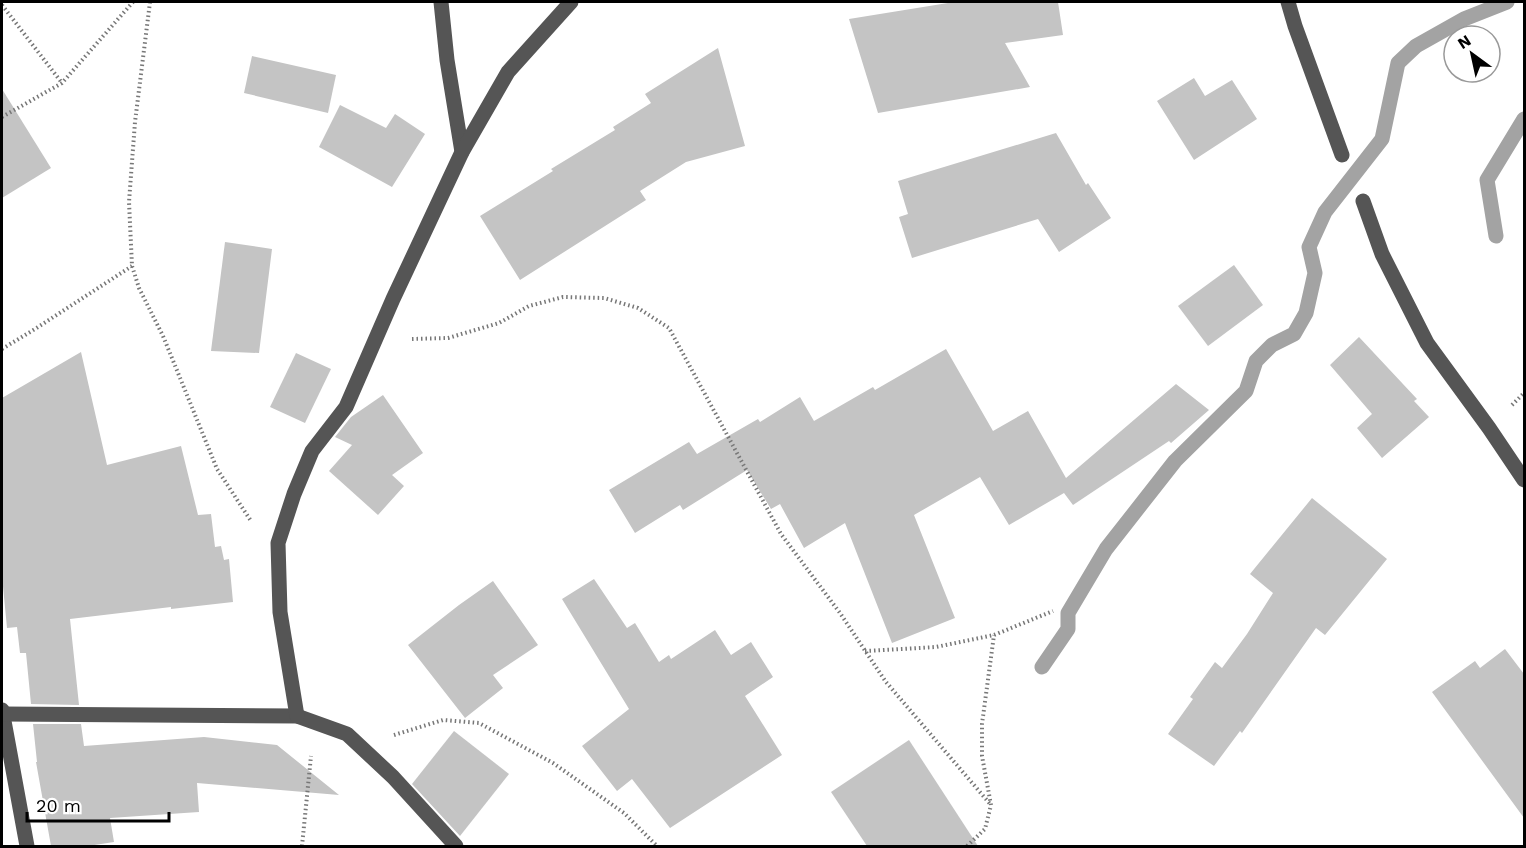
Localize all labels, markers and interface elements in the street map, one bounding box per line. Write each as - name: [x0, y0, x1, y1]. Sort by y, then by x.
- north arrow: [1442, 24, 1502, 84]
- text: N: [1454, 31, 1474, 53]
- scale bar: [27, 785, 170, 823]
- text: 20 m: [36, 795, 81, 816]

